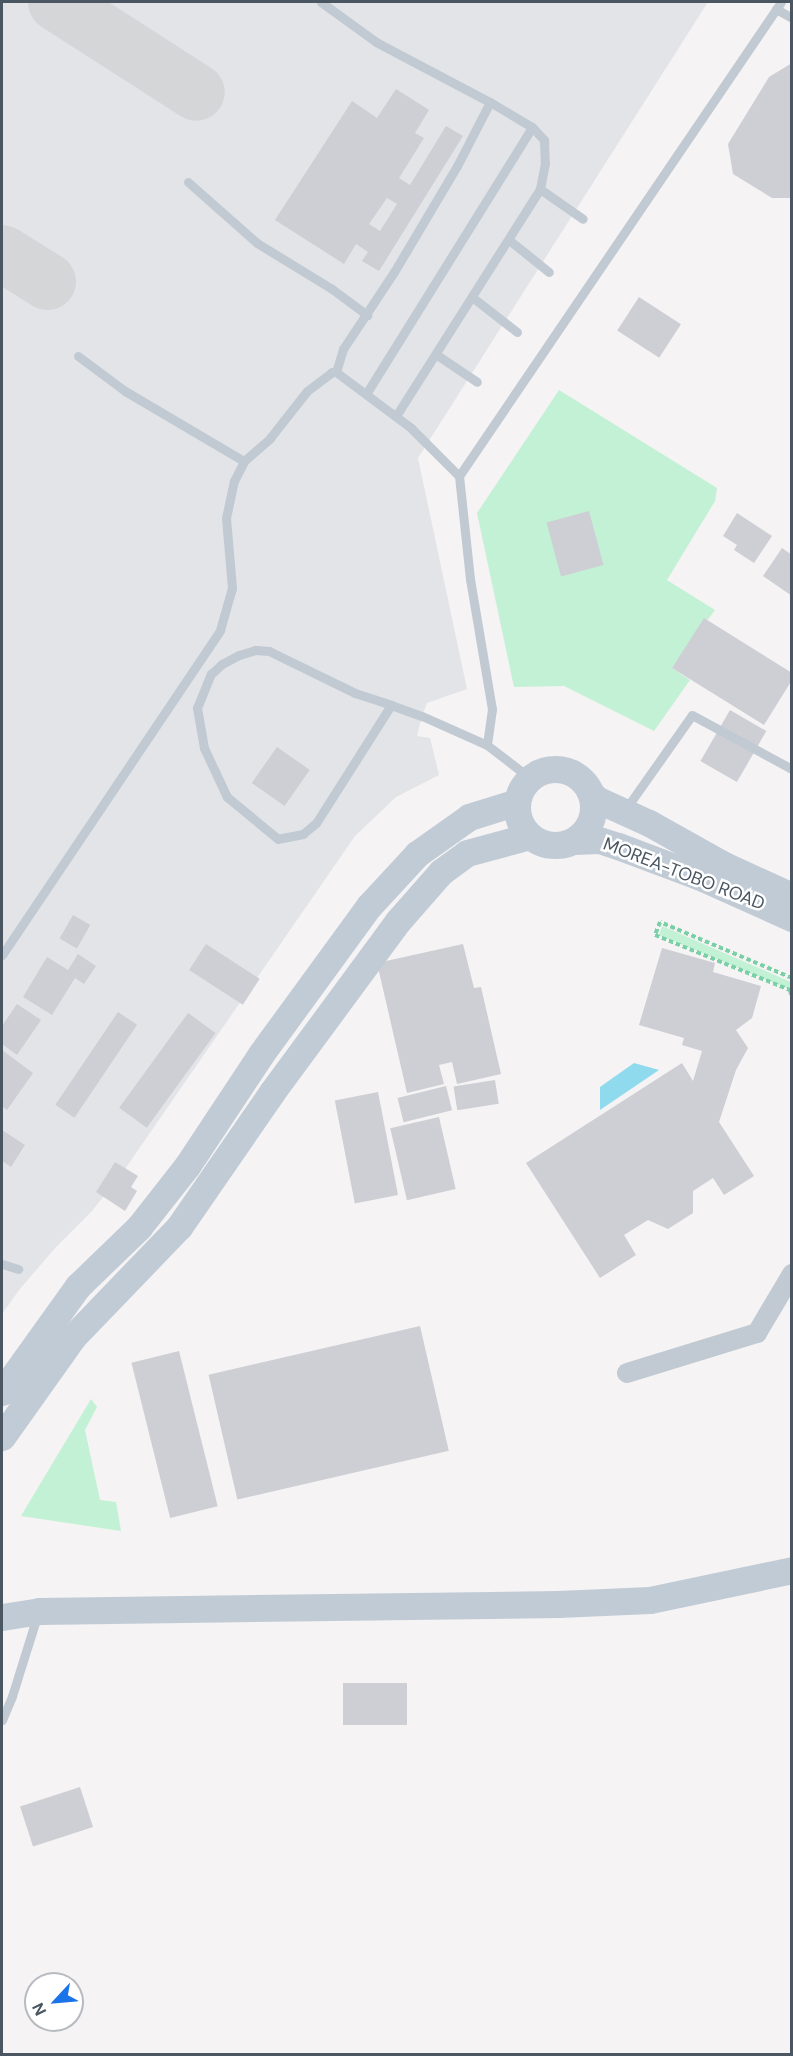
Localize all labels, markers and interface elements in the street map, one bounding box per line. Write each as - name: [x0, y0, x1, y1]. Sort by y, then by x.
- street label: MOREA-TOBO ROAD: [600, 833, 768, 915]
- north arrow: [24, 1972, 84, 2032]
- text: N: [27, 1999, 51, 2019]

